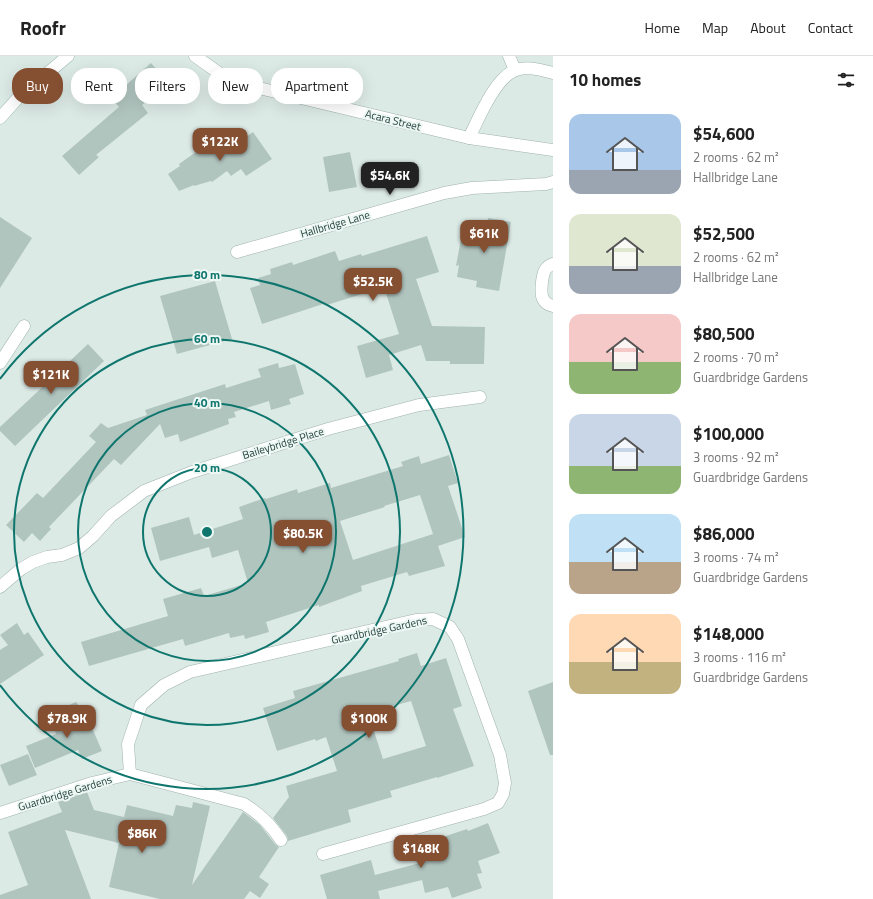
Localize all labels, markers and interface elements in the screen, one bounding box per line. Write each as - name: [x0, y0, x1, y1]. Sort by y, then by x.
- text: Roofr: [20, 13, 66, 42]
- text: Home: [645, 17, 680, 38]
- text: Map: [702, 17, 728, 38]
- text: About: [750, 17, 786, 38]
- text: Contact: [808, 17, 853, 38]
- text: 10 homes: [569, 67, 641, 93]
- chip: Buy: [12, 68, 63, 104]
- chip: Rent: [71, 68, 127, 104]
- chip: Filters: [135, 68, 200, 104]
- chip: New: [208, 68, 263, 104]
- chip: Apartment: [271, 68, 363, 104]
- icon: filters: [835, 69, 857, 91]
- street label: Acara Street: [363, 105, 423, 135]
- text: $54,600: [693, 121, 755, 147]
- pin: $122K: [192, 128, 248, 162]
- icon: home: [601, 130, 649, 178]
- text: $122K: [202, 131, 238, 151]
- text: 2 rooms · 62 m²: [693, 147, 779, 167]
- pin: $54.6K: [357, 162, 423, 196]
- text: $54.6K: [370, 165, 410, 185]
- text: Hallbridge Lane: [693, 167, 778, 187]
- street label: Hallbridge Lane: [298, 206, 372, 242]
- pin: $61K: [460, 220, 508, 254]
- text: $52,500: [693, 221, 755, 247]
- text: $61K: [469, 223, 499, 243]
- icon: home: [601, 230, 649, 278]
- text: 2 rooms · 62 m²: [693, 247, 779, 267]
- text: 80 m: [194, 265, 220, 284]
- text: Hallbridge Lane: [693, 267, 778, 287]
- pin: $52.5K: [340, 268, 406, 302]
- text: $52.5K: [353, 271, 393, 291]
- text: $80,500: [693, 321, 755, 347]
- text: 60 m: [194, 329, 220, 348]
- icon: home: [601, 330, 649, 378]
- text: 2 rooms · 70 m²: [693, 347, 779, 367]
- pin: $121K: [23, 361, 79, 395]
- text: $121K: [33, 364, 69, 384]
- text: Guardbridge Gardens: [693, 367, 808, 387]
- text: 40 m: [194, 393, 220, 412]
- text: $100,000: [693, 421, 764, 447]
- street label: Baileybridge Place: [240, 423, 326, 463]
- icon: home: [601, 430, 649, 478]
- text: 3 rooms · 92 m²: [693, 447, 779, 467]
- text: 20 m: [194, 458, 220, 477]
- text: Guardbridge Gardens: [693, 467, 808, 487]
- pin: $80.5K: [270, 520, 336, 554]
- text: $86,000: [693, 521, 755, 547]
- text: $80.5K: [283, 523, 323, 543]
- centre of rings: [200, 525, 214, 539]
- icon: home: [601, 530, 649, 578]
- text: 3 rooms · 74 m²: [693, 547, 779, 567]
- text: Guardbridge Gardens: [693, 567, 808, 587]
- street label: Guardbridge Gardens: [330, 612, 428, 648]
- text: $148,000: [693, 621, 764, 647]
- icon: home: [601, 630, 649, 678]
- text: 3 rooms · 116 m²: [693, 647, 786, 667]
- text: Guardbridge Gardens: [693, 667, 808, 687]
- pin: $78.9K: [34, 705, 100, 739]
- pin: $100K: [341, 705, 397, 739]
- text: $78.9K: [47, 708, 87, 728]
- text: $100K: [351, 708, 387, 728]
- street label: Guardbridge Gardens: [16, 771, 114, 815]
- pin: $86K: [118, 820, 166, 854]
- text: $86K: [127, 823, 157, 843]
- pin: $148K: [393, 835, 449, 869]
- text: $148K: [403, 838, 439, 858]

